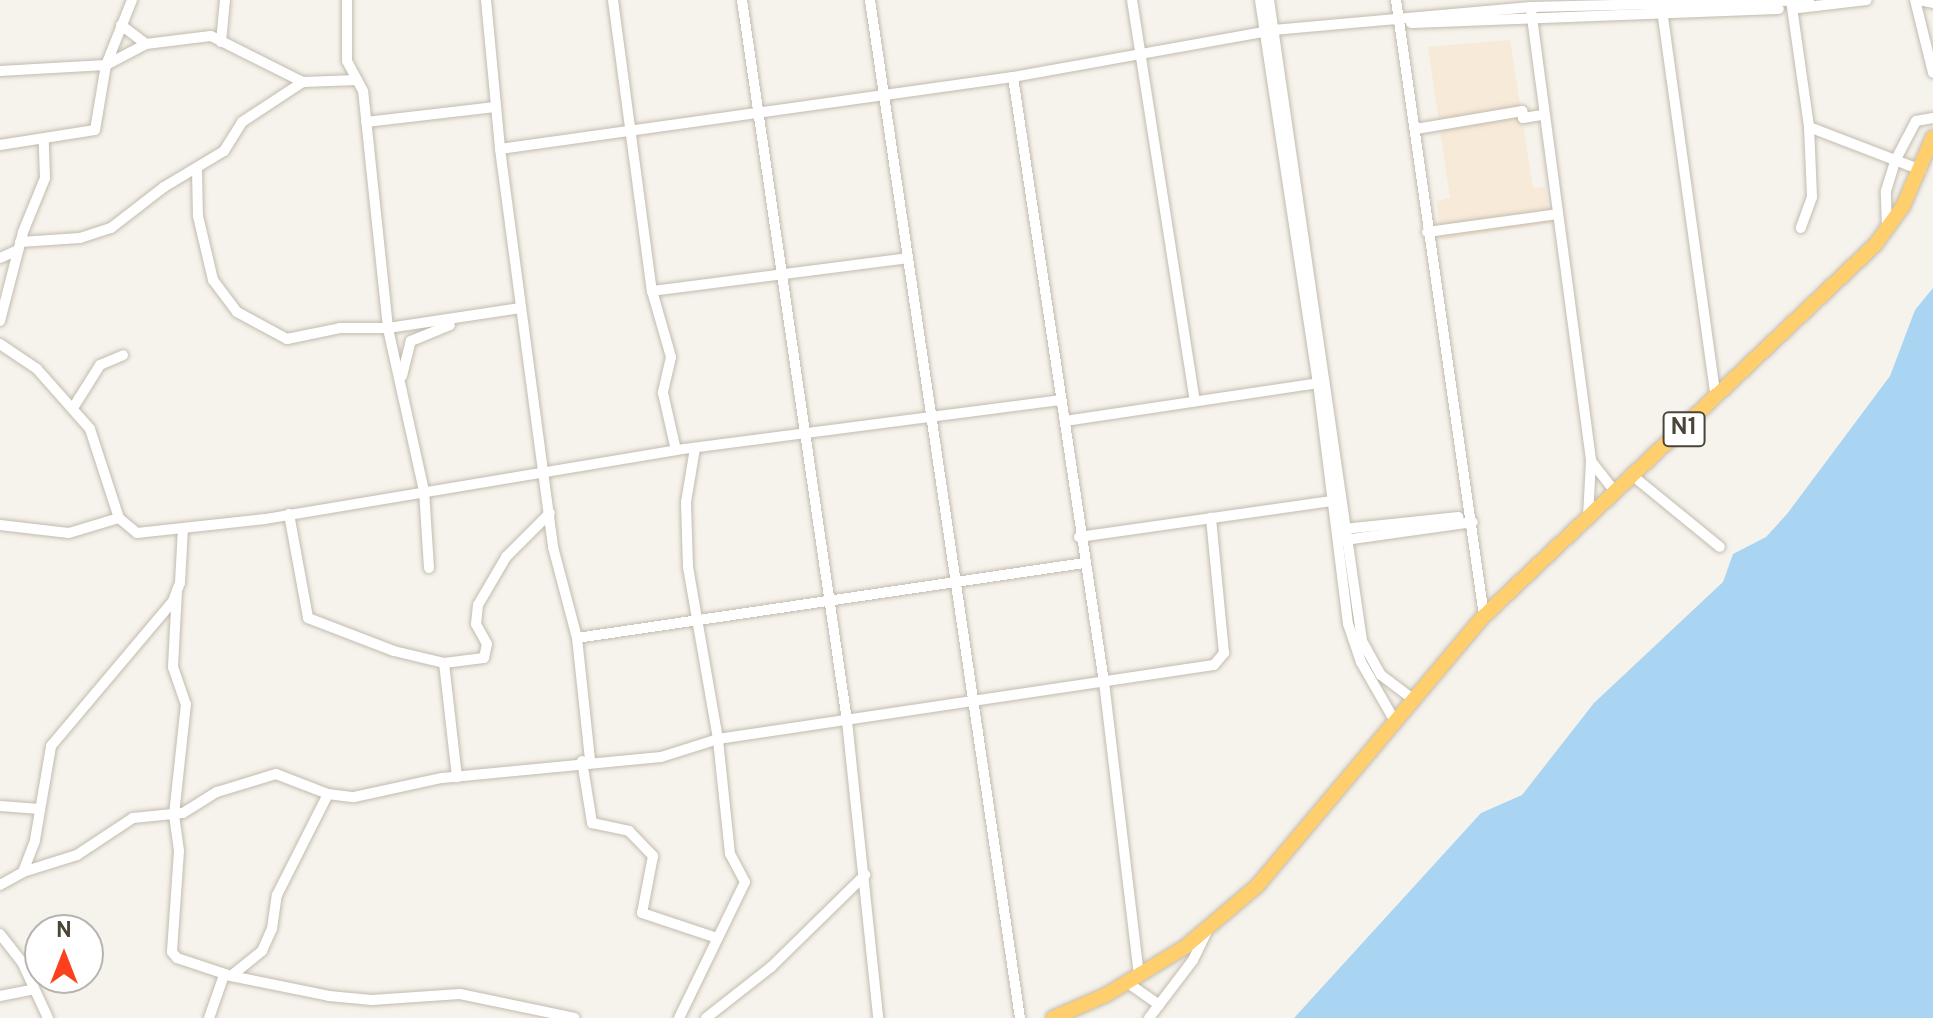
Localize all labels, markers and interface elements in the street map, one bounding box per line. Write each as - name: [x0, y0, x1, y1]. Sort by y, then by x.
- road number: N1: [1662, 409, 1706, 449]
- north arrow: [24, 914, 104, 994]
- text: N: [56, 918, 72, 945]

